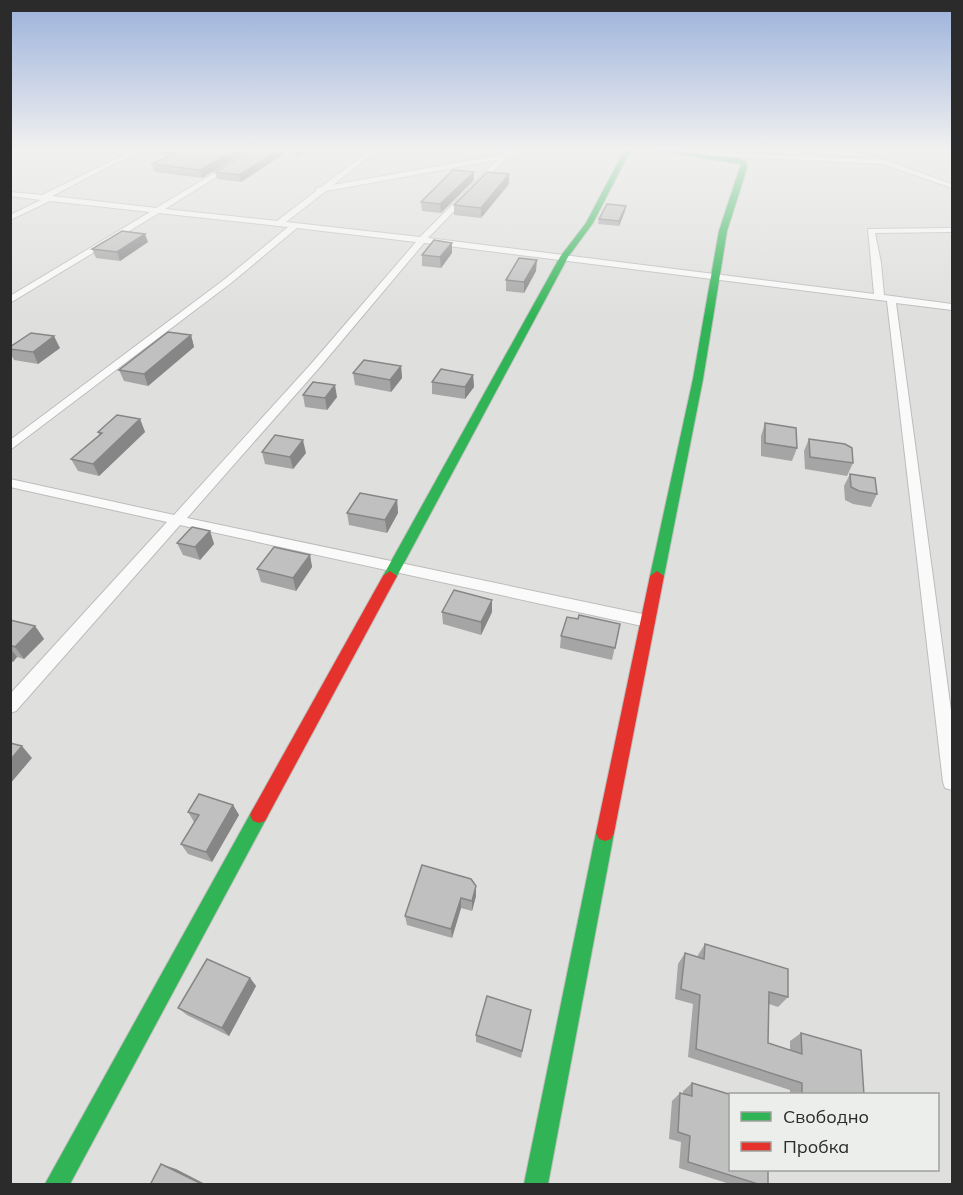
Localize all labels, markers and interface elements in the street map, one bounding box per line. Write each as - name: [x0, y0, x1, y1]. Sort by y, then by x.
- legend: [729, 1093, 939, 1171]
- text: Свободно: [783, 1105, 869, 1128]
- text: Пробка: [783, 1135, 849, 1158]

